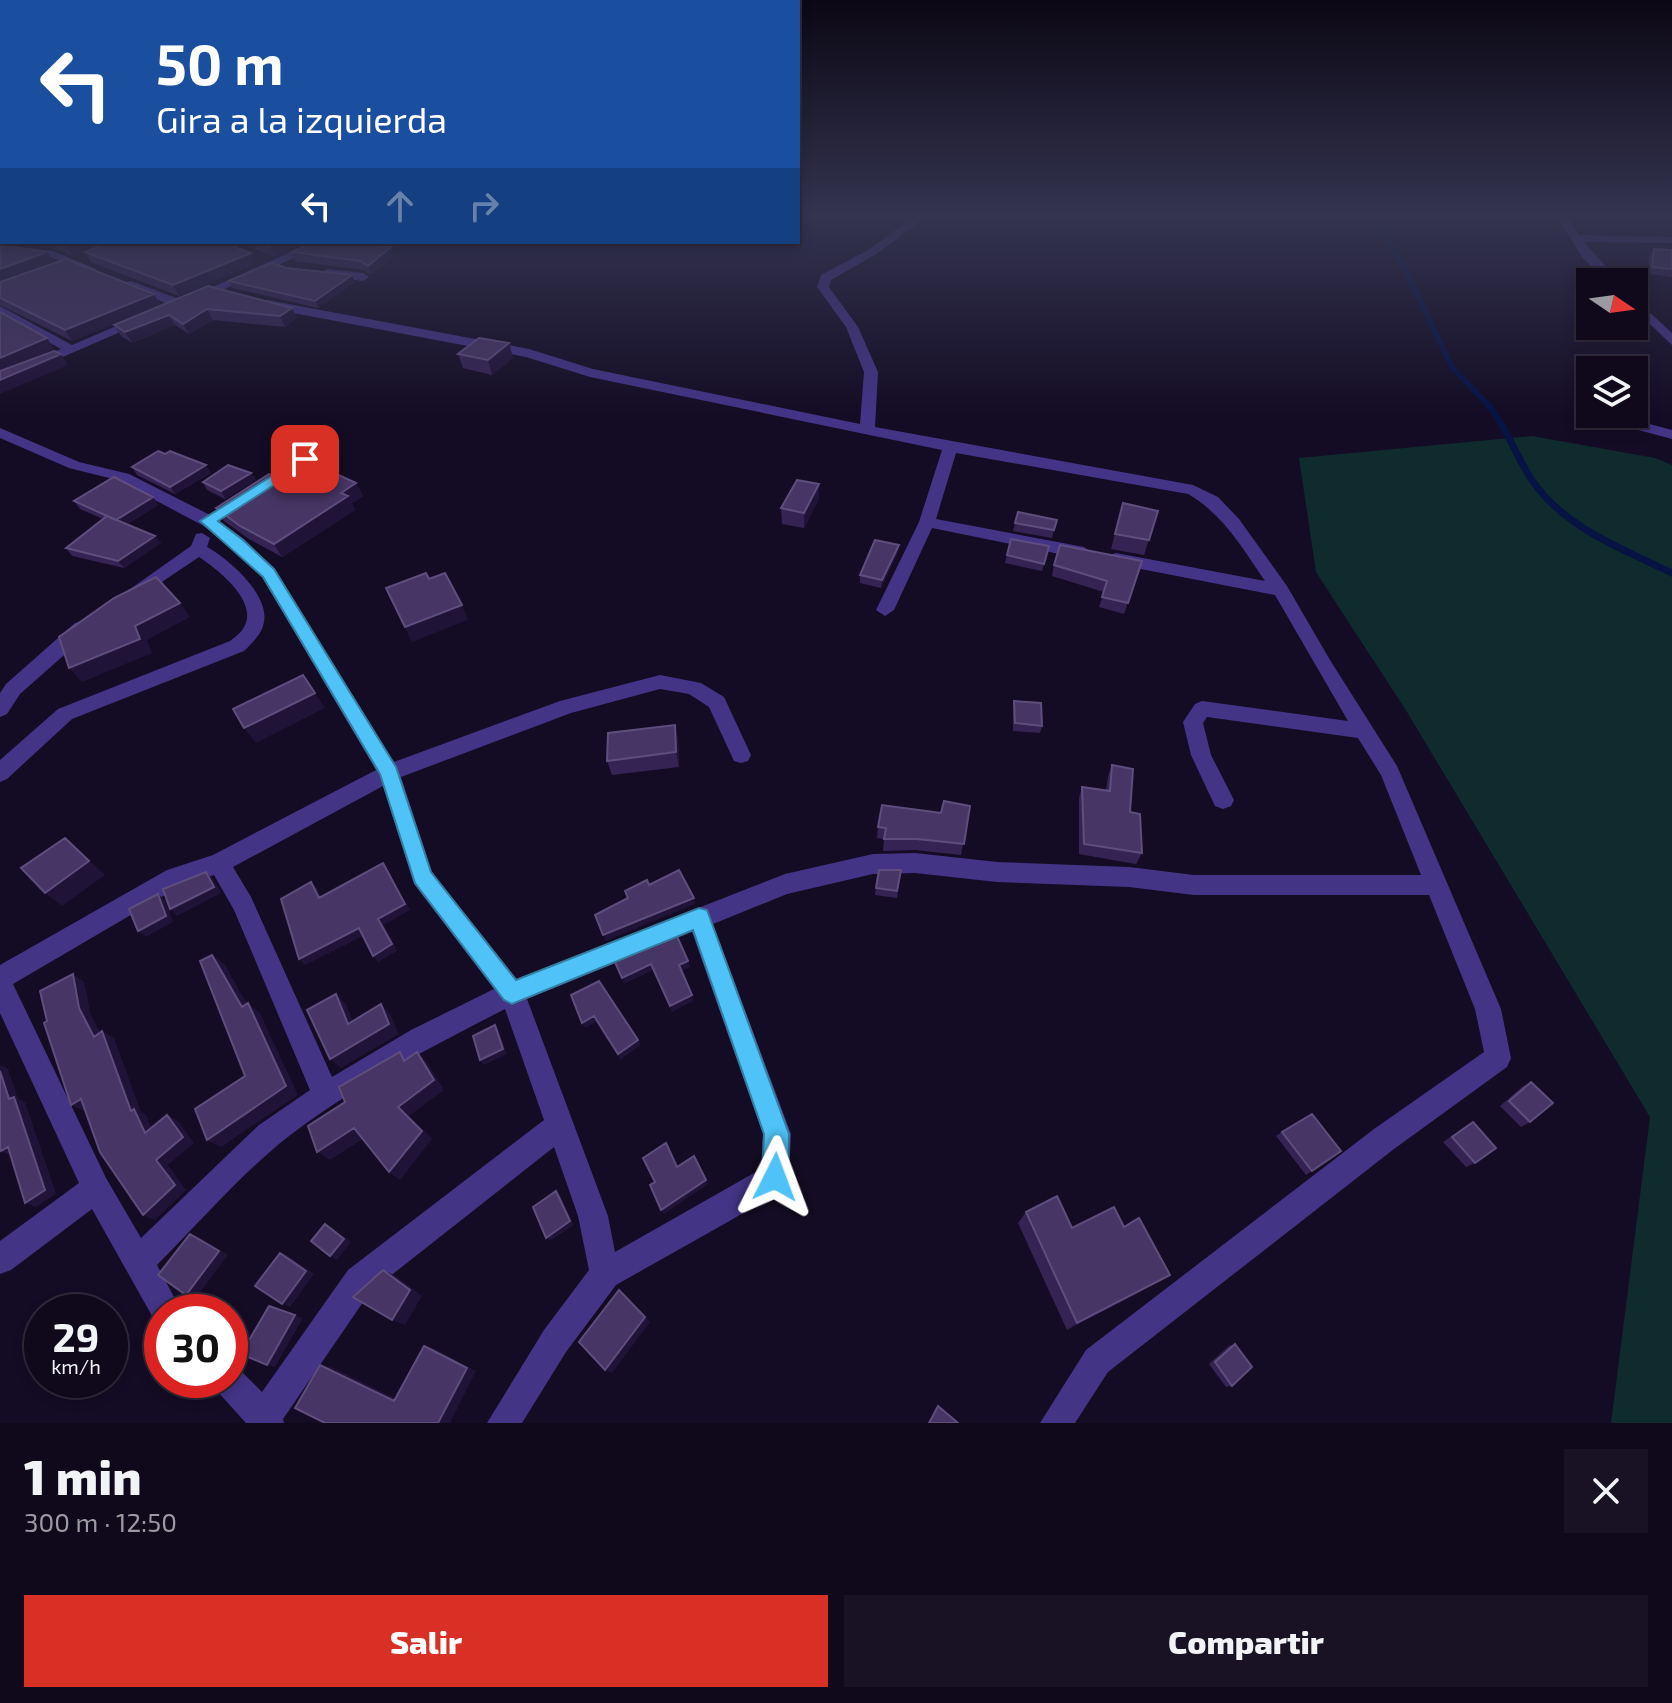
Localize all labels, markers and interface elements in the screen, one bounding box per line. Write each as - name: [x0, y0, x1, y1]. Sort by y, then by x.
- text: 50 m: [156, 29, 284, 96]
- icon: left: [24, 32, 128, 136]
- text: Gira a la izquierda: [156, 97, 447, 140]
- icon: left: [294, 184, 338, 228]
- icon: ahead: [378, 184, 422, 228]
- icon: right: [462, 184, 506, 228]
- north arrow: [1576, 268, 1648, 340]
- map controls: [1576, 268, 1648, 428]
- button: layers: [1576, 356, 1648, 428]
- pin: [271, 425, 339, 493]
- icon: arrive: [283, 437, 327, 481]
- position arrow: [733, 1135, 817, 1219]
- speed limit sign: 30: [144, 1294, 248, 1398]
- text: 29: [53, 1312, 99, 1360]
- text: km/h: [51, 1354, 101, 1378]
- text: 1 min: [24, 1447, 142, 1505]
- button: close: [1564, 1449, 1648, 1533]
- text: 300 m · 12:50: [24, 1506, 177, 1537]
- button: Salir: [24, 1595, 828, 1687]
- button: Compartir: [844, 1595, 1648, 1687]

